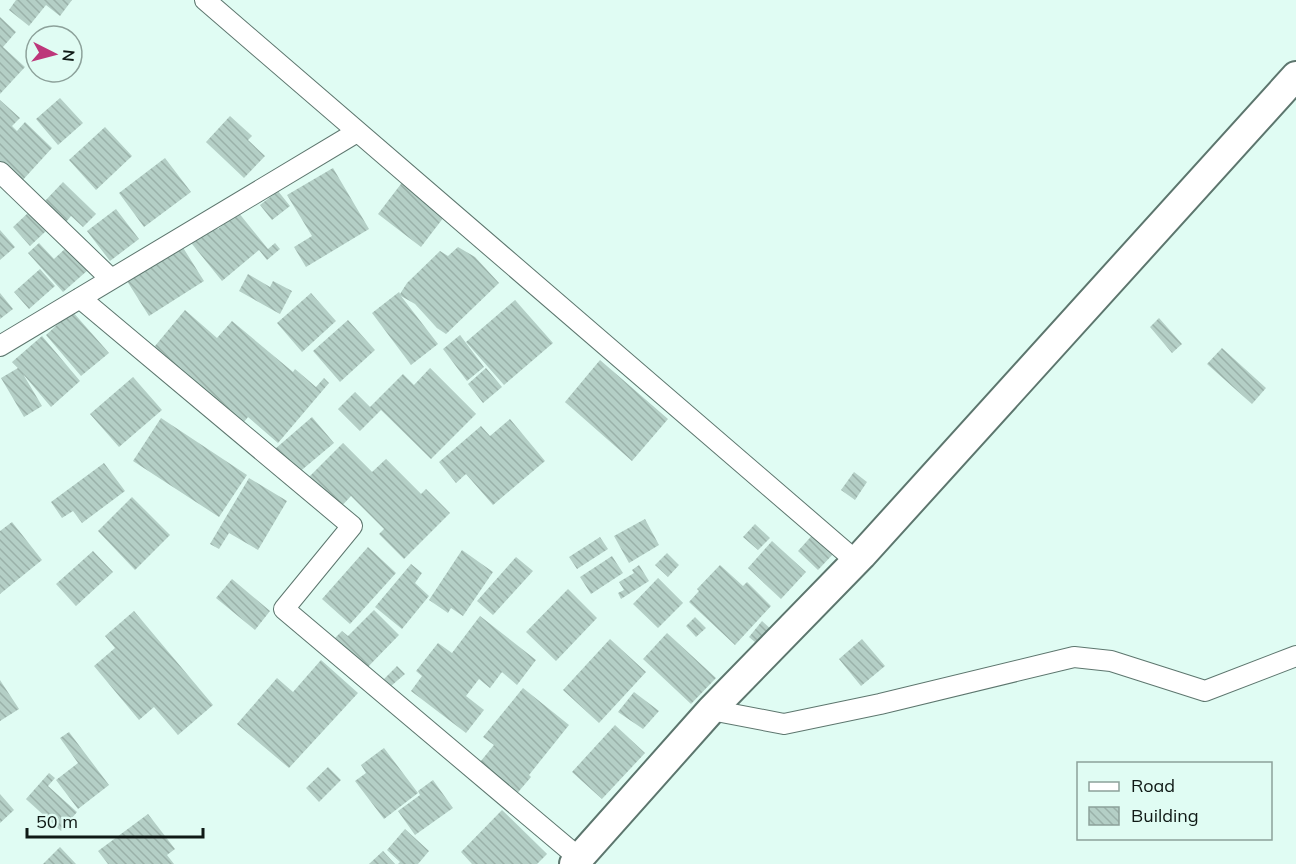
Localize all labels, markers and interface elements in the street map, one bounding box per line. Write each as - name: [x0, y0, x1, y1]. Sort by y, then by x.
- north arrow: [24, 24, 84, 84]
- text: N: [58, 49, 79, 63]
- legend: [1077, 762, 1272, 840]
- text: Road: [1131, 774, 1175, 797]
- scale bar: [27, 801, 202, 839]
- text: Building: [1131, 804, 1199, 827]
- text: 50 m: [36, 810, 78, 833]

